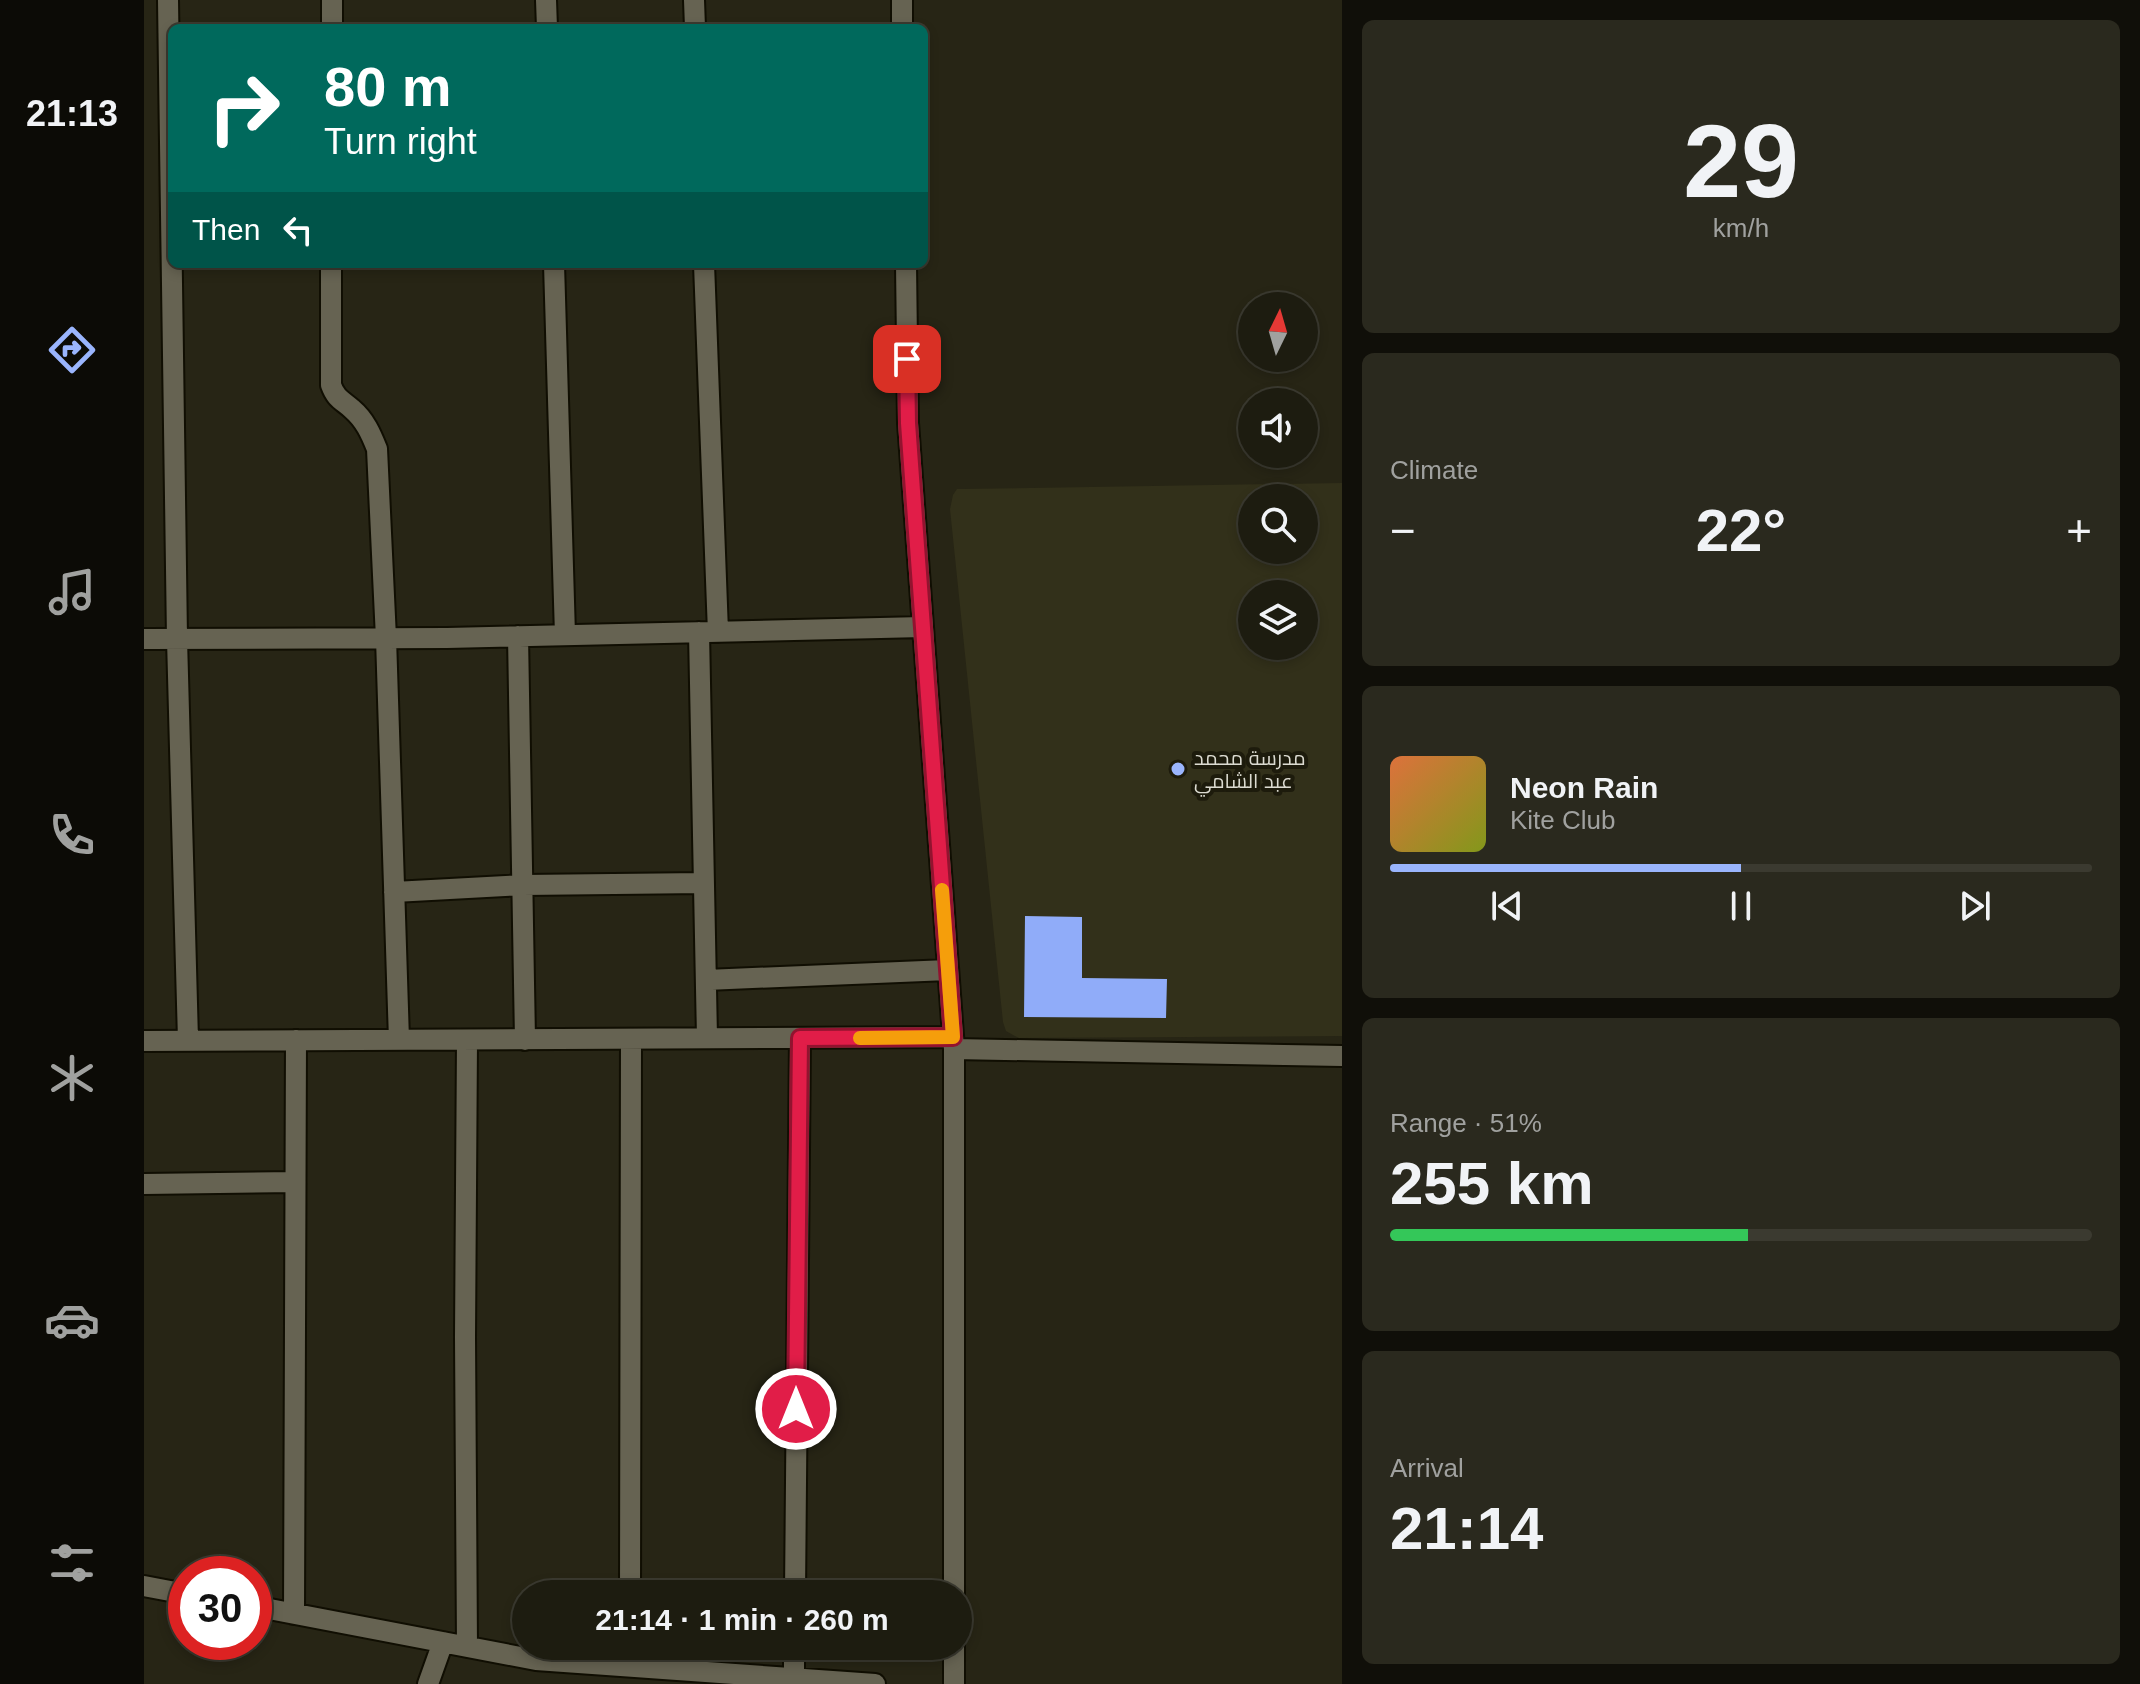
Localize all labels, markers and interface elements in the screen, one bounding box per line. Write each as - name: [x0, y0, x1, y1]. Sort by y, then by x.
- text: 80 m: [324, 55, 452, 118]
- icon: right: [192, 56, 296, 160]
- text: 21:13: [26, 93, 118, 134]
- text: 29: [1683, 103, 1799, 219]
- text: Turn right: [324, 121, 477, 162]
- icon: left: [276, 208, 320, 252]
- text: Then: [192, 213, 260, 246]
- text: km/h: [1713, 213, 1769, 243]
- north arrow: [1238, 292, 1318, 372]
- map controls: [1238, 292, 1318, 660]
- icon: directions: [44, 322, 100, 378]
- pin: [873, 325, 941, 393]
- icon: arrive: [885, 337, 929, 381]
- button: sound: [1238, 388, 1318, 468]
- text: Climate: [1390, 455, 1478, 485]
- button: search: [1238, 484, 1318, 564]
- text: 22°: [1696, 497, 1786, 564]
- text: −: [1390, 506, 1416, 555]
- text: +: [2066, 506, 2092, 555]
- icon: music: [44, 564, 100, 620]
- button: layers: [1238, 580, 1318, 660]
- place label: مدرسة محمد عبد الشامي: [1194, 747, 1306, 797]
- marker: مدرسة محمد عبد الشامي: [1169, 760, 1187, 778]
- text: Neon Rain: [1510, 771, 1658, 804]
- text: Kite Club: [1510, 805, 1616, 835]
- icon: phone: [44, 807, 100, 863]
- icon: previous: [1485, 884, 1529, 928]
- icon: pause: [1719, 884, 1763, 928]
- icon: next: [1953, 884, 1997, 928]
- icon: climate: [44, 1050, 100, 1106]
- text: Range · 51%: [1390, 1108, 1542, 1138]
- text: 255 km: [1390, 1150, 1594, 1217]
- icon: car: [44, 1292, 100, 1348]
- position arrow: [754, 1367, 838, 1451]
- text: Arrival: [1390, 1453, 1464, 1483]
- text: 21:14: [1390, 1495, 1543, 1562]
- icon: filters: [44, 1535, 100, 1591]
- speed limit sign: 30: [168, 1556, 272, 1660]
- text: 21:14 · 1 min · 260 m: [595, 1603, 889, 1636]

